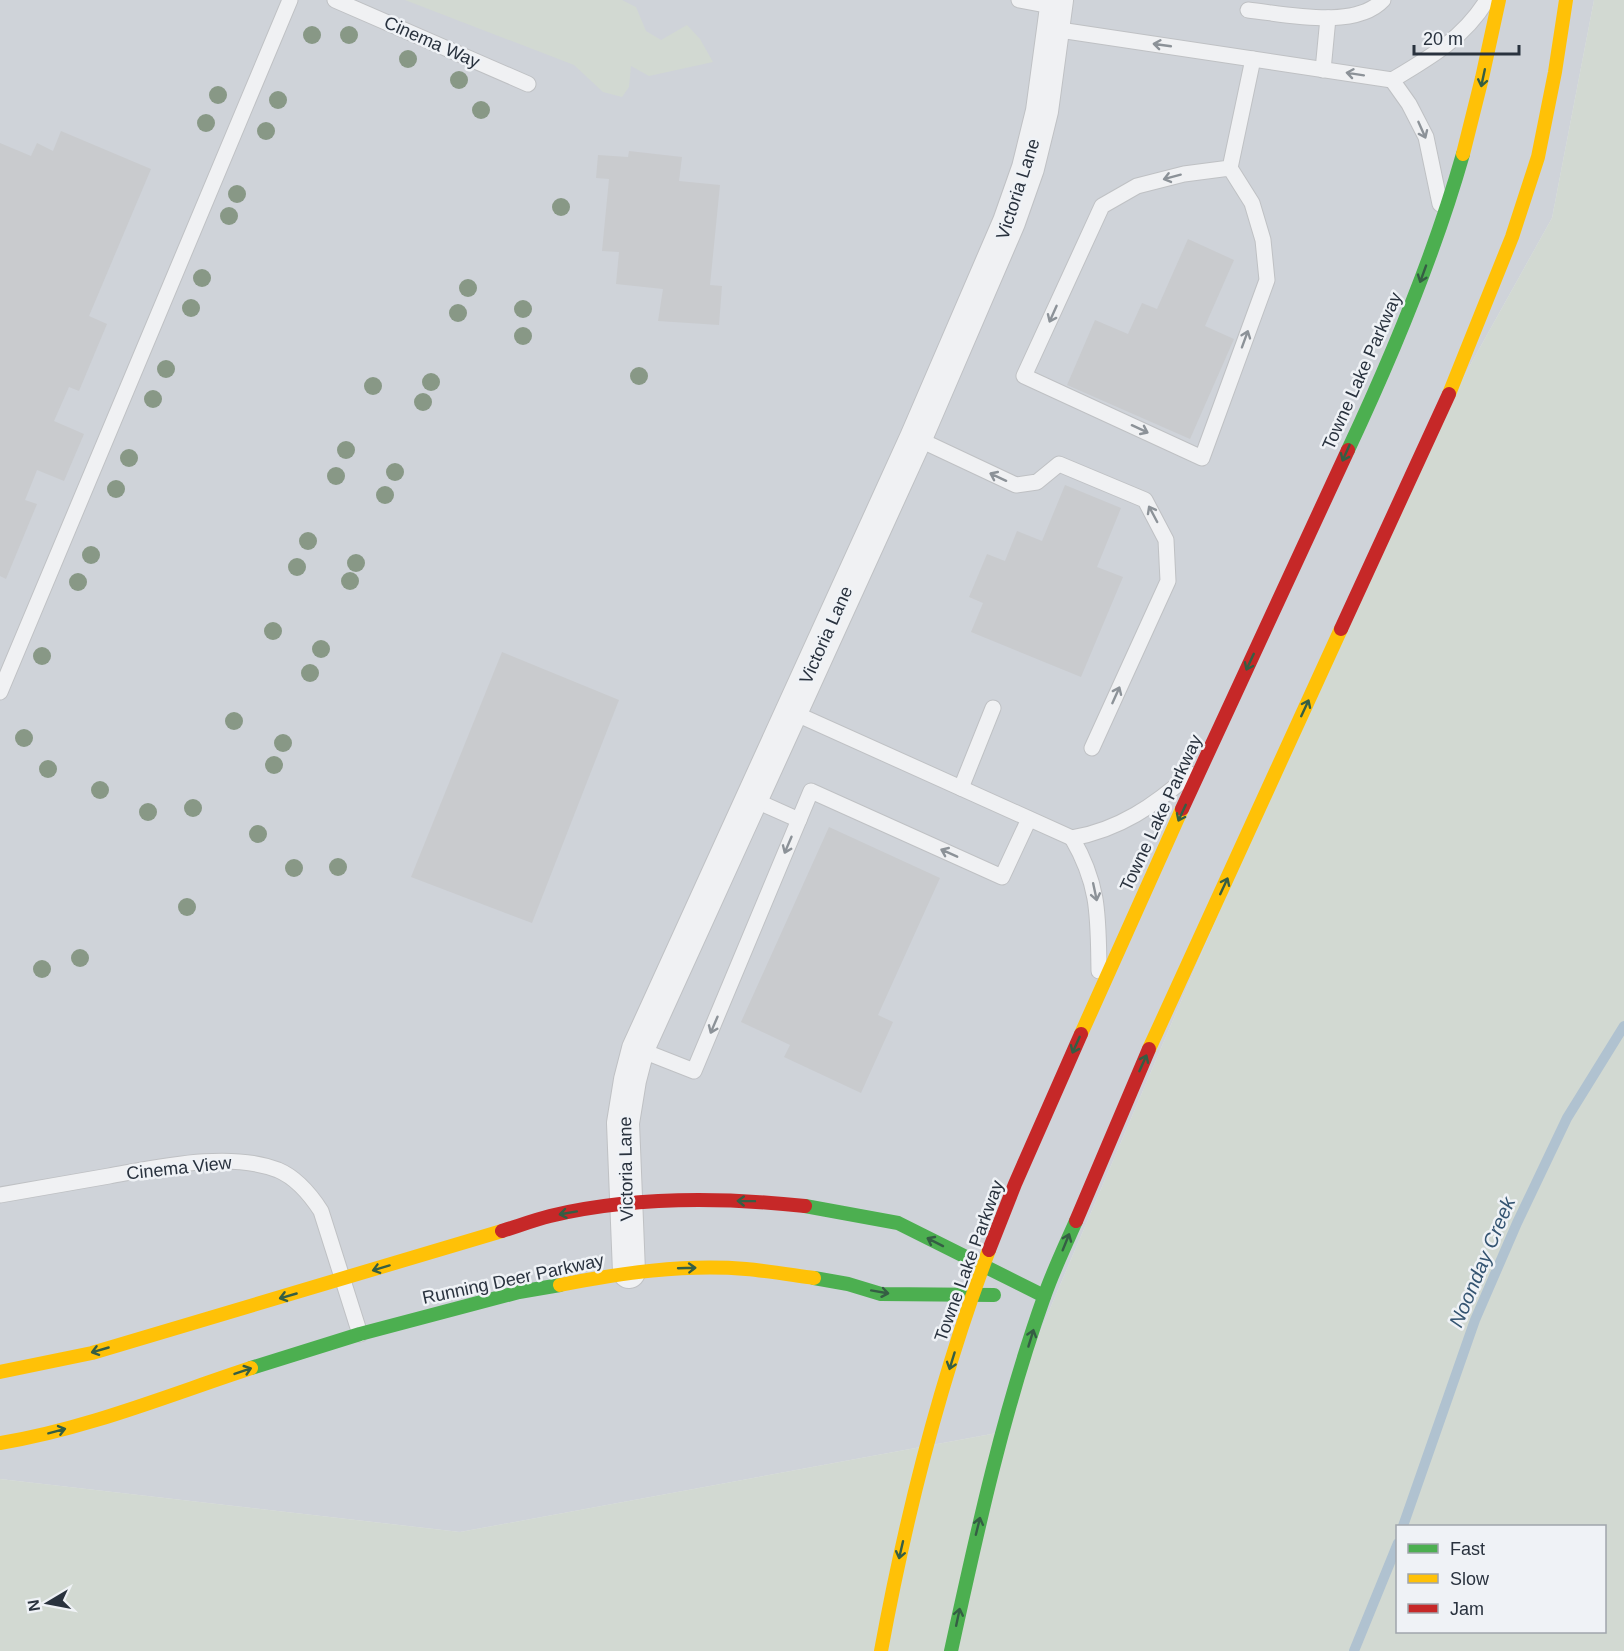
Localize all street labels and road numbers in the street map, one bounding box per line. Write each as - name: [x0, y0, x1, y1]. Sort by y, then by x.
- street label: Cinema Way: [381, 12, 483, 72]
- street label: Victoria Lane: [992, 136, 1044, 242]
- street label: Towne Lake Parkway: [1318, 289, 1406, 453]
- street label: Victoria Lane: [796, 583, 856, 687]
- street label: Towne Lake Parkway: [1116, 732, 1206, 894]
- street label: Victoria Lane: [615, 1116, 637, 1222]
- street label: Cinema View: [125, 1152, 234, 1183]
- street label: Towne Lake Parkway: [931, 1178, 1007, 1344]
- street label: Running Deer Parkway: [420, 1250, 606, 1308]

